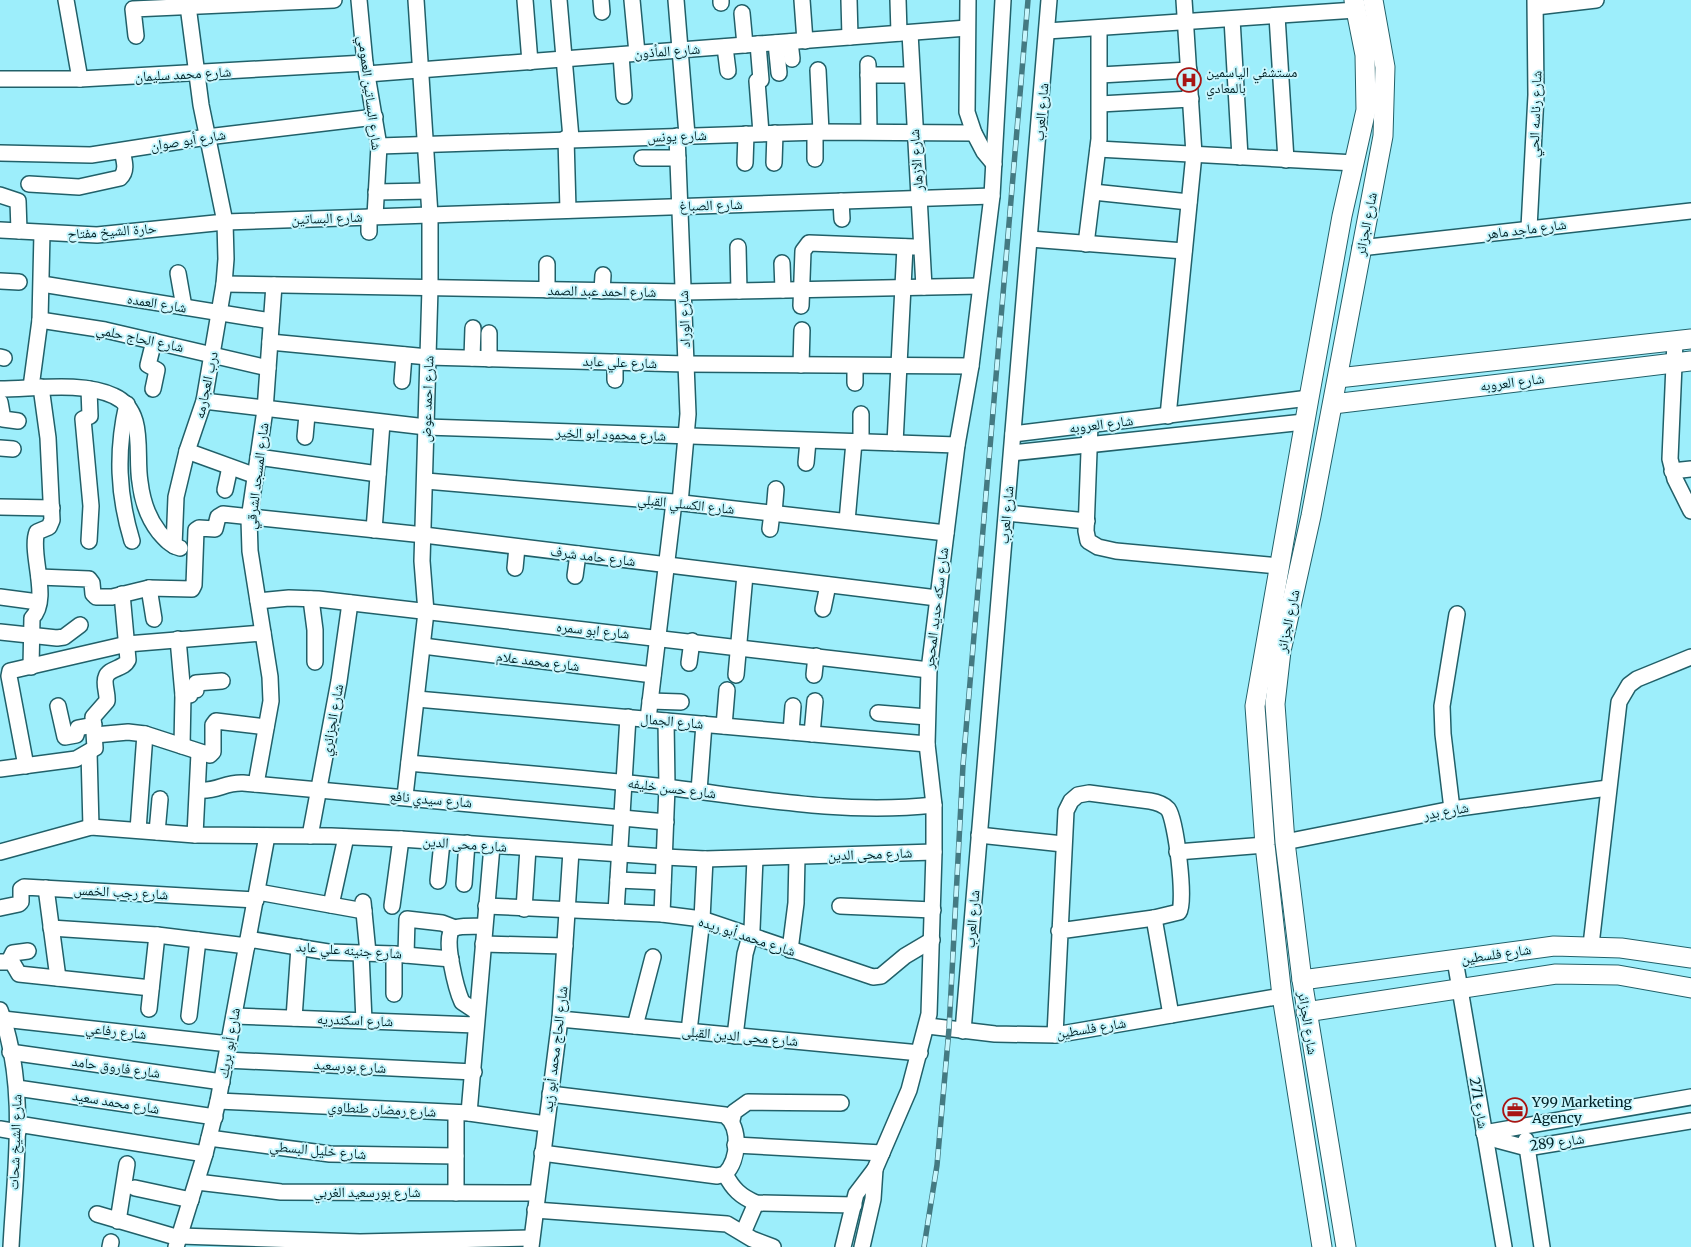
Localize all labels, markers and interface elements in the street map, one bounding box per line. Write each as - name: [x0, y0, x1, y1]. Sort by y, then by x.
- street label: شارع البساتين العمومي: [352, 35, 386, 151]
- street label: شارع المأذون: [633, 40, 701, 63]
- street label: شارع محمد سليمان: [134, 62, 232, 87]
- place label: مستشفي الياسمين بالمعادي: [1206, 63, 1297, 100]
- hospital icon: مستشفي الياسمين بالمعادي: [1176, 67, 1202, 93]
- street label: شارع رئاسه الحي: [1524, 70, 1548, 158]
- street label: شارع العرب: [1029, 82, 1054, 142]
- street label: شارع أبو صوان: [149, 125, 227, 156]
- street label: شارع يونس: [647, 126, 707, 147]
- street label: شارع الازهار: [905, 128, 928, 193]
- street label: شارع الجزائر: [1351, 191, 1382, 258]
- street label: شارع الصباغ: [679, 195, 743, 216]
- street label: شارع البساتين: [291, 208, 363, 229]
- street label: شارع ماجد ماهر: [1484, 215, 1568, 244]
- street label: حارة الشيخ مفتاح: [67, 219, 157, 244]
- street label: شارع احمد عبد الصمد: [548, 281, 656, 302]
- street label: شارع العمده: [126, 289, 188, 318]
- street label: شارع الوراد: [674, 290, 695, 348]
- street label: شارع الحاج حلمي: [94, 320, 185, 359]
- street label: درب العجارمه: [190, 349, 222, 420]
- street label: شارع علي عابد: [582, 352, 658, 375]
- street label: شارع احمد عوض: [416, 355, 439, 443]
- street label: شارع العروبه: [1479, 369, 1545, 396]
- street label: شارع العروبه: [1068, 411, 1134, 438]
- street label: شارع المسجد الشرقي: [242, 422, 275, 531]
- street label: شارع محمود ابو الخير: [554, 423, 667, 446]
- street label: شارع العرب: [994, 485, 1019, 545]
- street label: شارع الكسلي القبلي: [636, 490, 735, 521]
- street label: شارع حامد شرف: [549, 542, 637, 571]
- street label: شارع سكه حديد المحجر: [920, 546, 953, 671]
- street label: شارع الجزائر: [1272, 588, 1304, 655]
- street label: شارع ابو سمره: [555, 617, 630, 644]
- street label: شارع محمد علام: [495, 647, 581, 676]
- street label: شارع الجزائري: [317, 683, 350, 758]
- street label: شارع الجمال: [640, 709, 704, 734]
- street label: شارع حسن خليفه: [627, 774, 717, 803]
- street label: شارع سيدي نافع: [389, 786, 473, 814]
- street label: شارع بدر: [1421, 798, 1470, 825]
- street label: شارع محى الدين: [422, 832, 508, 857]
- street label: شارع محى الدين: [827, 844, 913, 865]
- street label: شارع رجب الخمس: [73, 881, 169, 904]
- street label: شارع العرب: [960, 889, 985, 949]
- street label: شارع محمد أبو ريده: [696, 912, 798, 961]
- street label: شارع جنينه علي عابد: [295, 937, 403, 965]
- street label: شارع فلسطين: [1460, 940, 1532, 969]
- street label: شارع الحاج محمد أبو زيد: [538, 985, 573, 1113]
- street label: شارع الجزائر: [1293, 989, 1322, 1056]
- street label: شارع أبو بريك: [214, 1006, 245, 1080]
- street label: شارع اسكندريه: [317, 1010, 393, 1031]
- street label: شارع فلسطين: [1055, 1014, 1127, 1043]
- street label: شارع رفاعي: [84, 1019, 147, 1046]
- street label: شارع محى الدين القبلى: [681, 1022, 799, 1051]
- street label: شارع فاروق حامد: [70, 1052, 161, 1083]
- street label: شارع بورسعيد: [313, 1055, 387, 1078]
- street label: شارع 271: [1465, 1076, 1492, 1130]
- street label: شارع محمد سعيد: [71, 1086, 161, 1119]
- place label: Y99 Marketing Agency: [1531, 1093, 1633, 1127]
- street label: شارع الشيخ شحات: [4, 1094, 27, 1190]
- street label: شارع رمضان طنطاوي: [327, 1097, 437, 1123]
- office icon: Y99 Marketing Agency: [1502, 1097, 1528, 1123]
- street label: شارع 289: [1529, 1129, 1585, 1156]
- street label: شارع خليل البسطي: [269, 1137, 367, 1166]
- street label: شارع بورسعيد الغربي: [314, 1183, 420, 1204]

